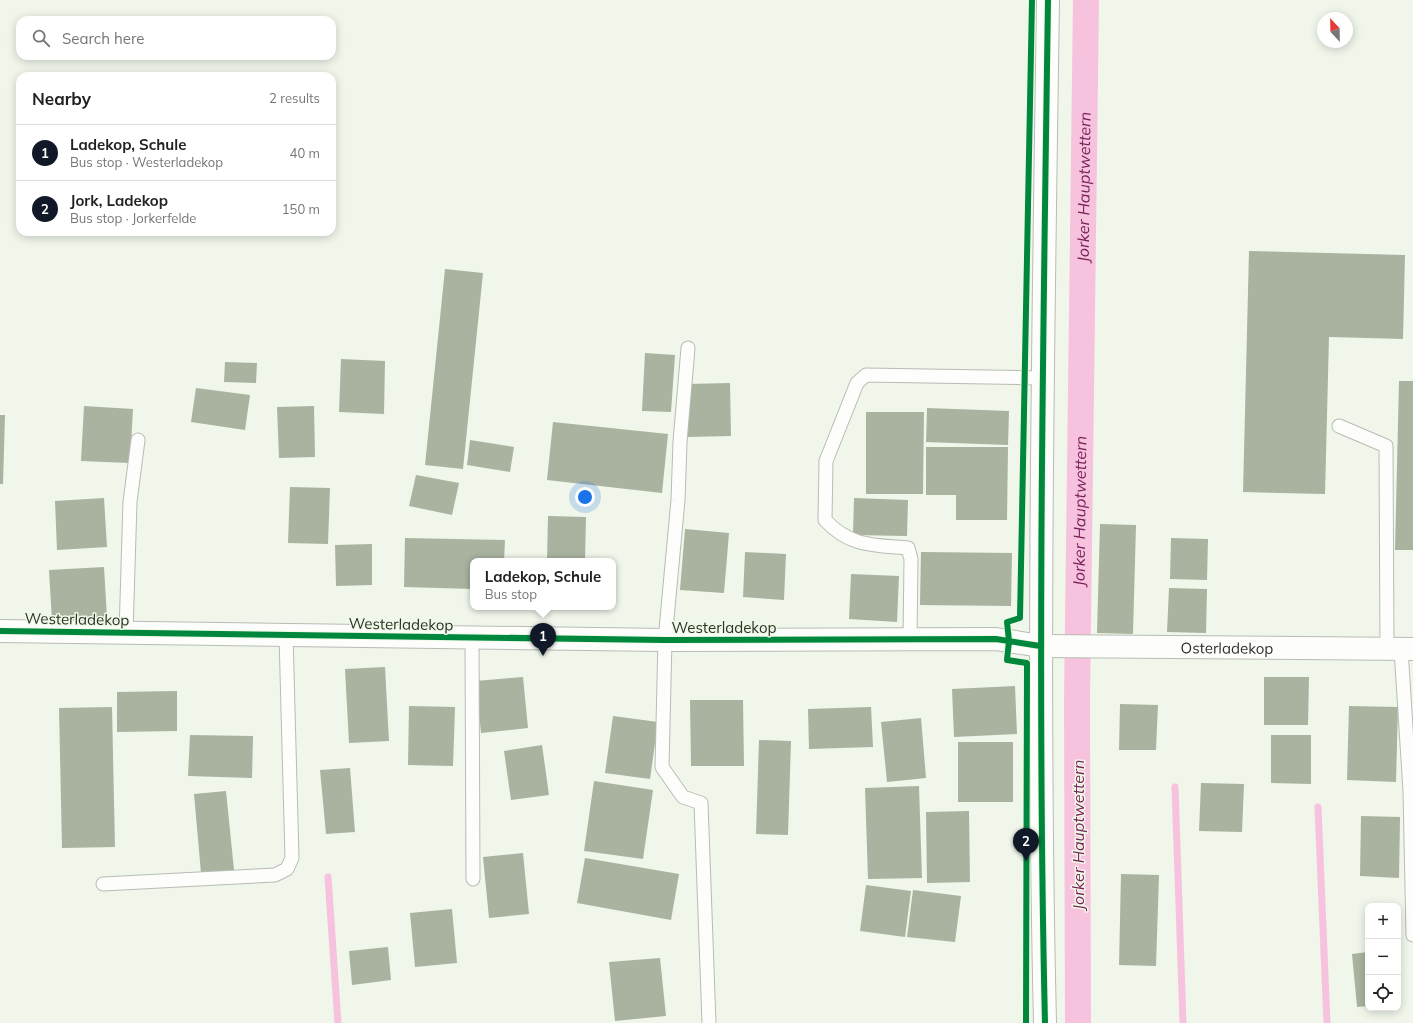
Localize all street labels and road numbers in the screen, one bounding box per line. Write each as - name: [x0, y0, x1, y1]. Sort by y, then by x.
- street label: Westerladekop: [24, 609, 130, 629]
- street label: Westerladekop: [348, 614, 454, 634]
- street label: Westerladekop: [672, 618, 776, 637]
- street label: Osterladekop: [1181, 638, 1273, 657]

